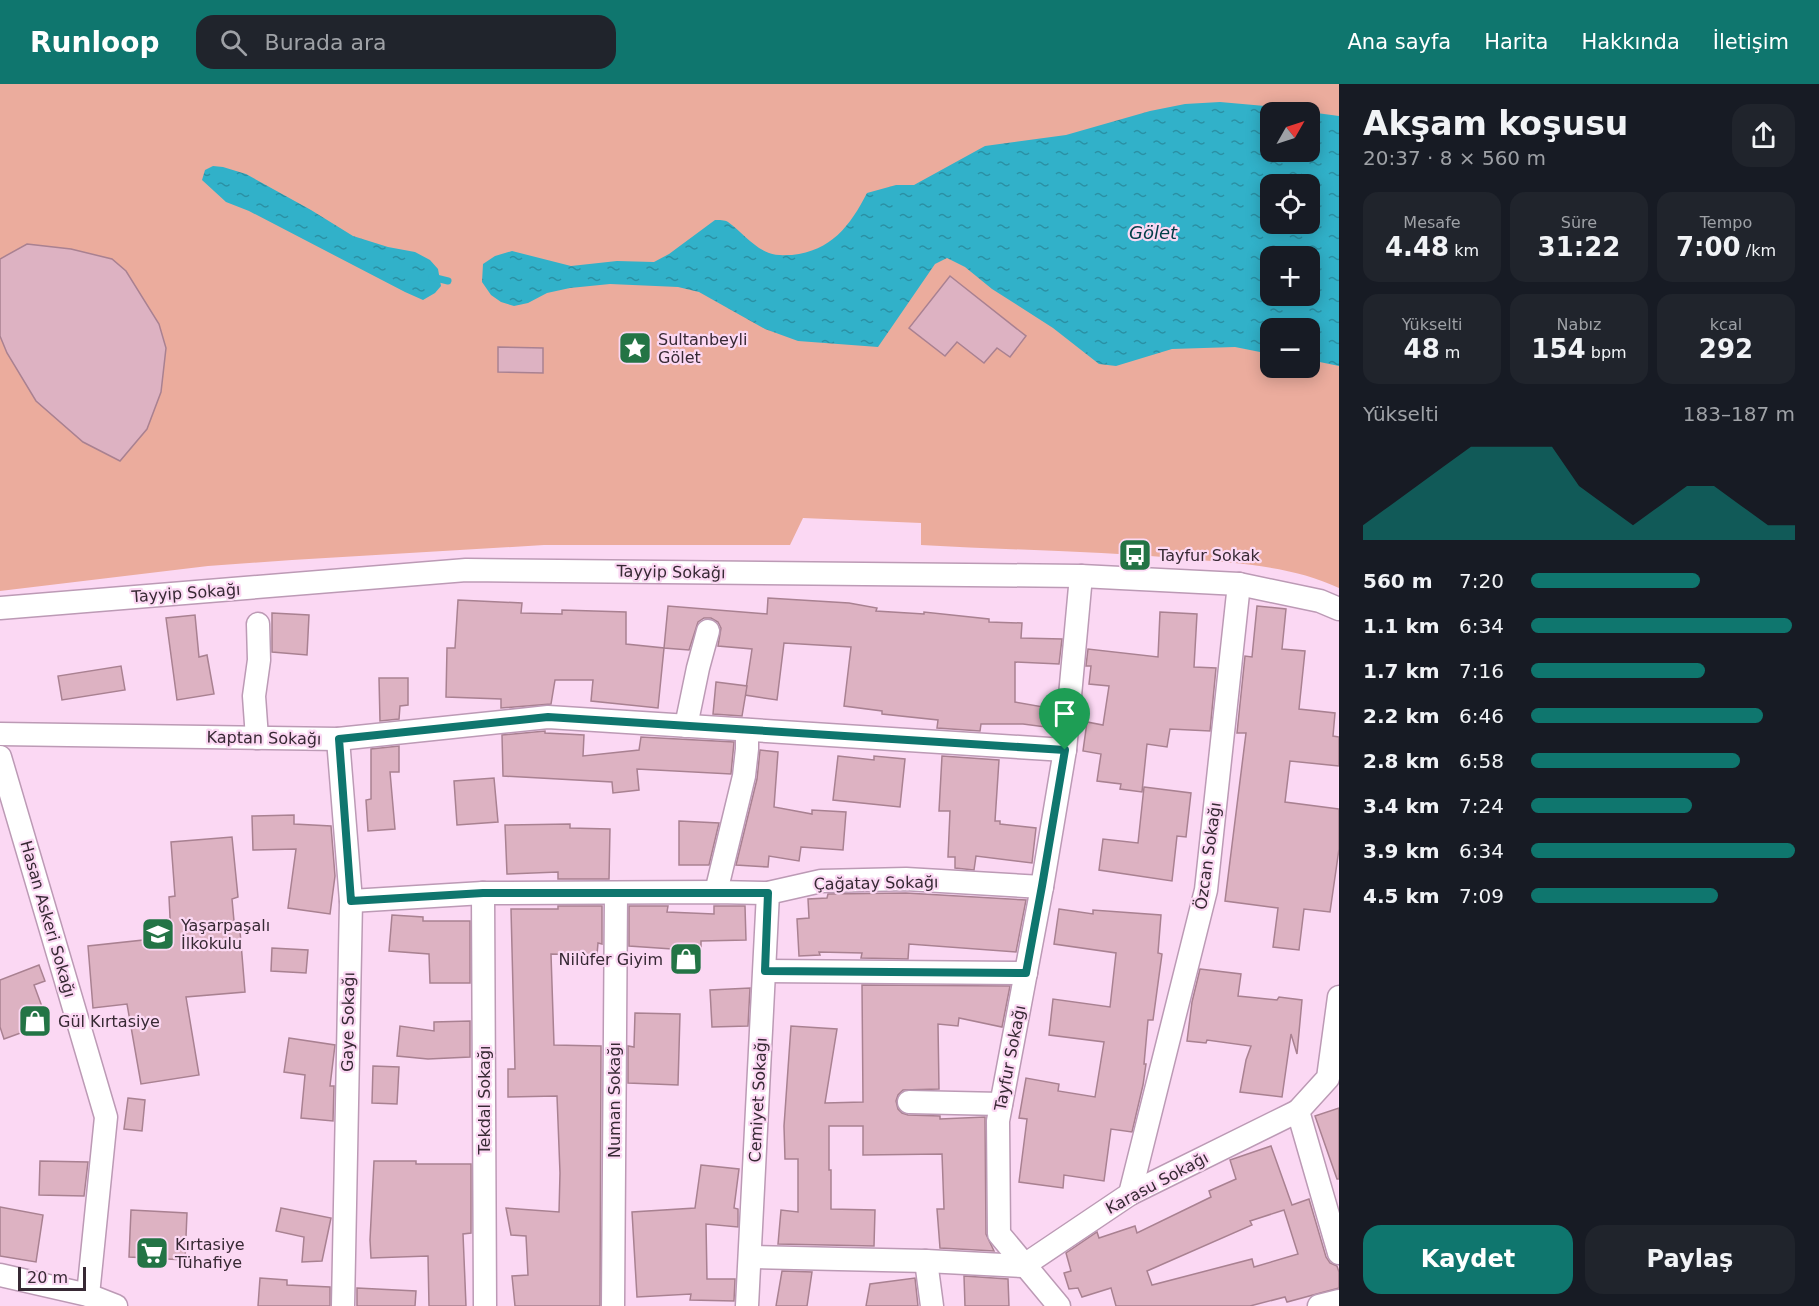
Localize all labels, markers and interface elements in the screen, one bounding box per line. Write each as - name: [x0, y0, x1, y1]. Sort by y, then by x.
- search box: [196, 15, 616, 69]
- text: Runloop: [30, 26, 160, 59]
- icon: search: [217, 26, 250, 59]
- text: Burada ara: [265, 30, 387, 55]
- text: Ana sayfa: [1347, 30, 1451, 54]
- text: Harita: [1484, 30, 1548, 54]
- text: Hakkında: [1581, 30, 1680, 54]
- text: İletişim: [1713, 30, 1789, 54]
- north arrow: [1260, 102, 1320, 162]
- map controls: [1260, 102, 1320, 378]
- text: Akşam koşusu: [1363, 104, 1628, 143]
- button: share: [1732, 104, 1795, 167]
- text: 20:37 · 8 × 560 m: [1363, 146, 1546, 170]
- button: locate: [1260, 174, 1320, 234]
- text: Mesafe: [1403, 213, 1461, 232]
- text: Süre: [1561, 213, 1597, 232]
- text: Tempo: [1700, 213, 1752, 232]
- water label: Gölet: [1129, 222, 1178, 243]
- text: 4.48: [1385, 232, 1449, 262]
- text: 31:22: [1538, 232, 1620, 262]
- text: 7:00: [1676, 232, 1741, 262]
- text: km: [1449, 241, 1479, 260]
- text: /km: [1741, 241, 1776, 260]
- button: +: [1260, 246, 1320, 306]
- text: Yükselti: [1402, 315, 1462, 334]
- text: Nabız: [1557, 315, 1601, 334]
- text: kcal: [1710, 315, 1742, 334]
- button: −: [1260, 318, 1320, 378]
- place icon: Sultanbeyli Gölet: [617, 330, 653, 366]
- place label: Sultanbeyli Gölet: [658, 330, 747, 367]
- text: 48: [1404, 334, 1440, 364]
- text: 154: [1531, 334, 1586, 364]
- text: 292: [1699, 334, 1753, 364]
- text: m: [1440, 343, 1460, 362]
- text: bpm: [1586, 343, 1627, 362]
- text: Yükselti: [1363, 402, 1439, 426]
- text: 183–187 m: [1683, 402, 1795, 426]
- bus stop icon: Tayfur Sokak: [1117, 537, 1153, 573]
- place label: Tayfur Sokak: [1157, 546, 1261, 565]
- street label: Tayyip Sokağı: [615, 562, 726, 582]
- text: 560 m: [1363, 569, 1433, 593]
- text: 7:20: [1459, 569, 1504, 593]
- street label: Tayyip Sokağı: [130, 580, 241, 606]
- text: 1.1 km: [1363, 614, 1440, 638]
- text: 6:34: [1459, 614, 1504, 638]
- text: 1.7 km: [1363, 659, 1440, 683]
- text: 7:16: [1459, 659, 1504, 683]
- pin: [1039, 688, 1090, 750]
- icon: arrive: [1048, 697, 1081, 730]
- text: 2.2 km: [1363, 704, 1440, 728]
- text: 6:46: [1459, 704, 1504, 728]
- street label: Kaptan Sokağı: [206, 727, 322, 749]
- text: 2.8 km: [1363, 749, 1440, 773]
- text: 6:58: [1459, 749, 1504, 773]
- text: 3.4 km: [1363, 794, 1440, 818]
- text: 7:24: [1459, 794, 1504, 818]
- street label: Özcan Sokağı: [1191, 801, 1225, 911]
- street label: Hasan Askeri Sokağı: [16, 838, 80, 1000]
- text: 3.9 km: [1363, 839, 1440, 863]
- text: 6:34: [1459, 839, 1504, 863]
- street label: Çağatay Sokağı: [813, 872, 939, 894]
- text: 4.5 km: [1363, 884, 1440, 908]
- text: 7:09: [1459, 884, 1504, 908]
- school or university icon: Yaşarpaşalı İlkokulu: [140, 916, 176, 952]
- place label: Yaşarpaşalı İlkokulu: [180, 916, 270, 953]
- shop icon: Nilùfer Giyim: [668, 941, 704, 977]
- place label: Nilùfer Giyim: [559, 950, 663, 969]
- street label: Gaye Sokağı: [338, 972, 358, 1072]
- shop icon: Gül Kırtasiye: [17, 1003, 53, 1039]
- street label: Tayfur Sokağı: [990, 1004, 1030, 1113]
- place label: Gül Kırtasiye: [58, 1012, 160, 1031]
- street label: Cemiyet Sokağı: [745, 1037, 771, 1163]
- street label: Numan Sokağı: [605, 1042, 624, 1158]
- street label: Tekdal Sokağı: [475, 1046, 494, 1156]
- street label: Karasu Sokağı: [1103, 1148, 1211, 1218]
- button: Kaydet: [1363, 1225, 1573, 1294]
- button: Paylaş: [1585, 1225, 1795, 1294]
- supermarket icon: Kırtasiye Tühafiye: [134, 1235, 170, 1271]
- place label: Kırtasiye Tühafiye: [174, 1235, 245, 1272]
- scale bar: [18, 1264, 86, 1292]
- text: 20 m: [27, 1268, 68, 1287]

